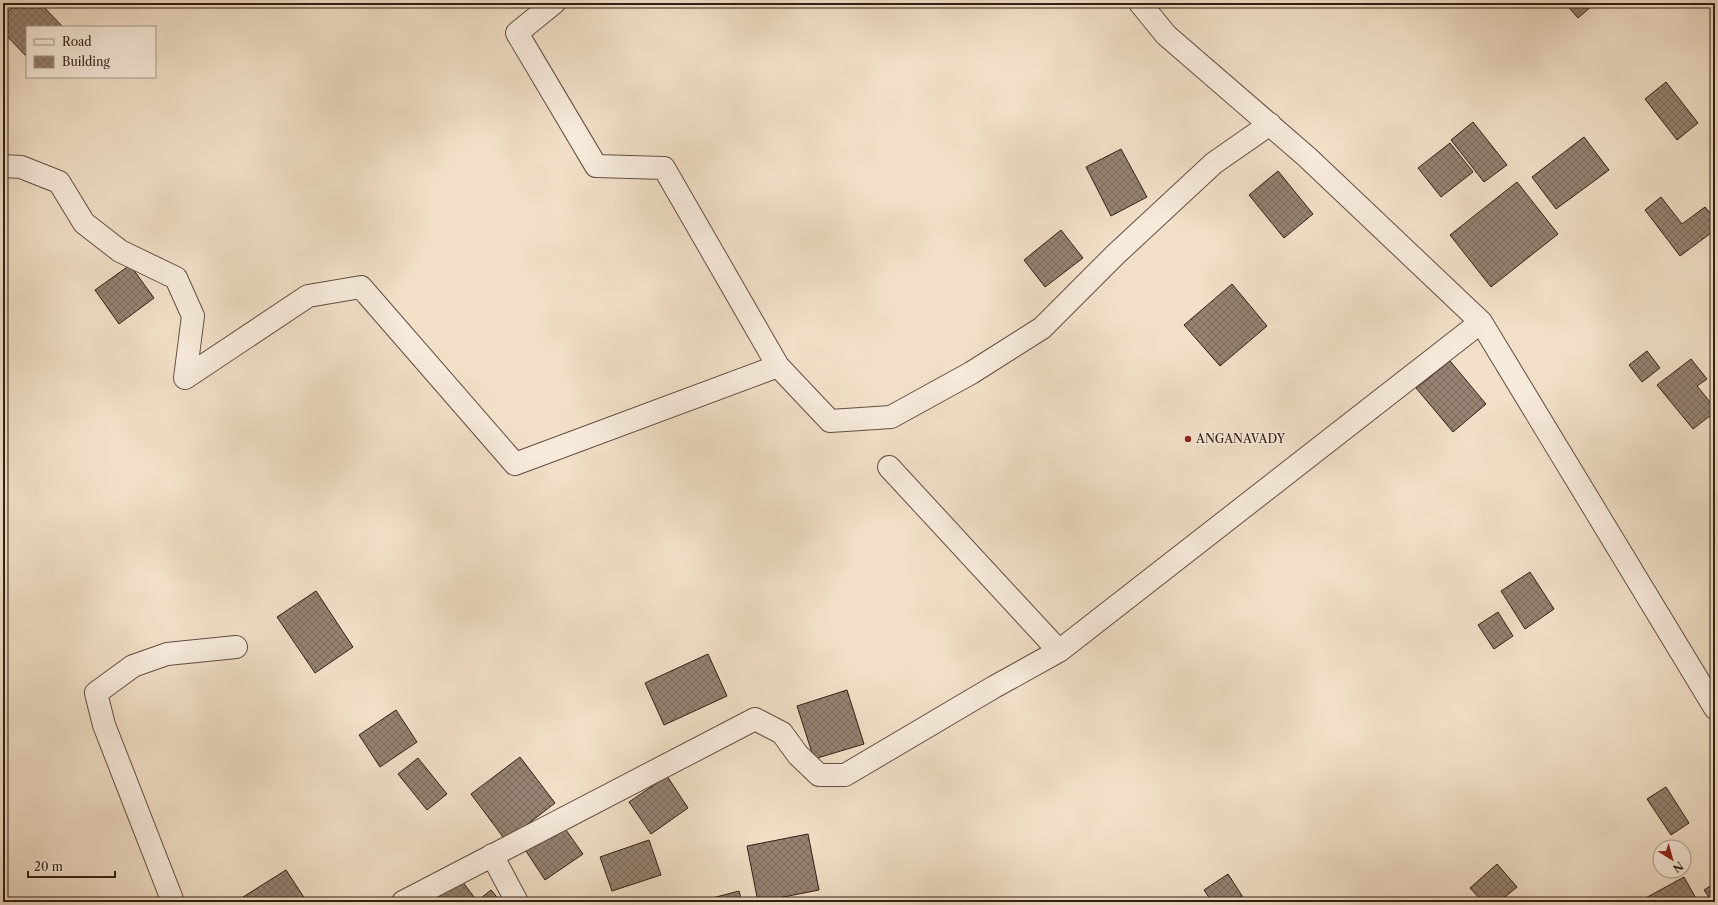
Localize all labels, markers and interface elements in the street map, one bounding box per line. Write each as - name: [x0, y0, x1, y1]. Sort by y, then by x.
- legend: [26, 26, 156, 78]
- text: Road: [62, 34, 92, 49]
- text: Building: [62, 54, 110, 69]
- place label: ANGANAVADY: [1195, 431, 1286, 446]
- marker: ANGANAVADY: [1183, 434, 1193, 444]
- north arrow: [1652, 839, 1692, 879]
- scale bar: [28, 853, 115, 879]
- text: 20 m: [34, 859, 63, 874]
- text: N: [1670, 859, 1686, 876]

